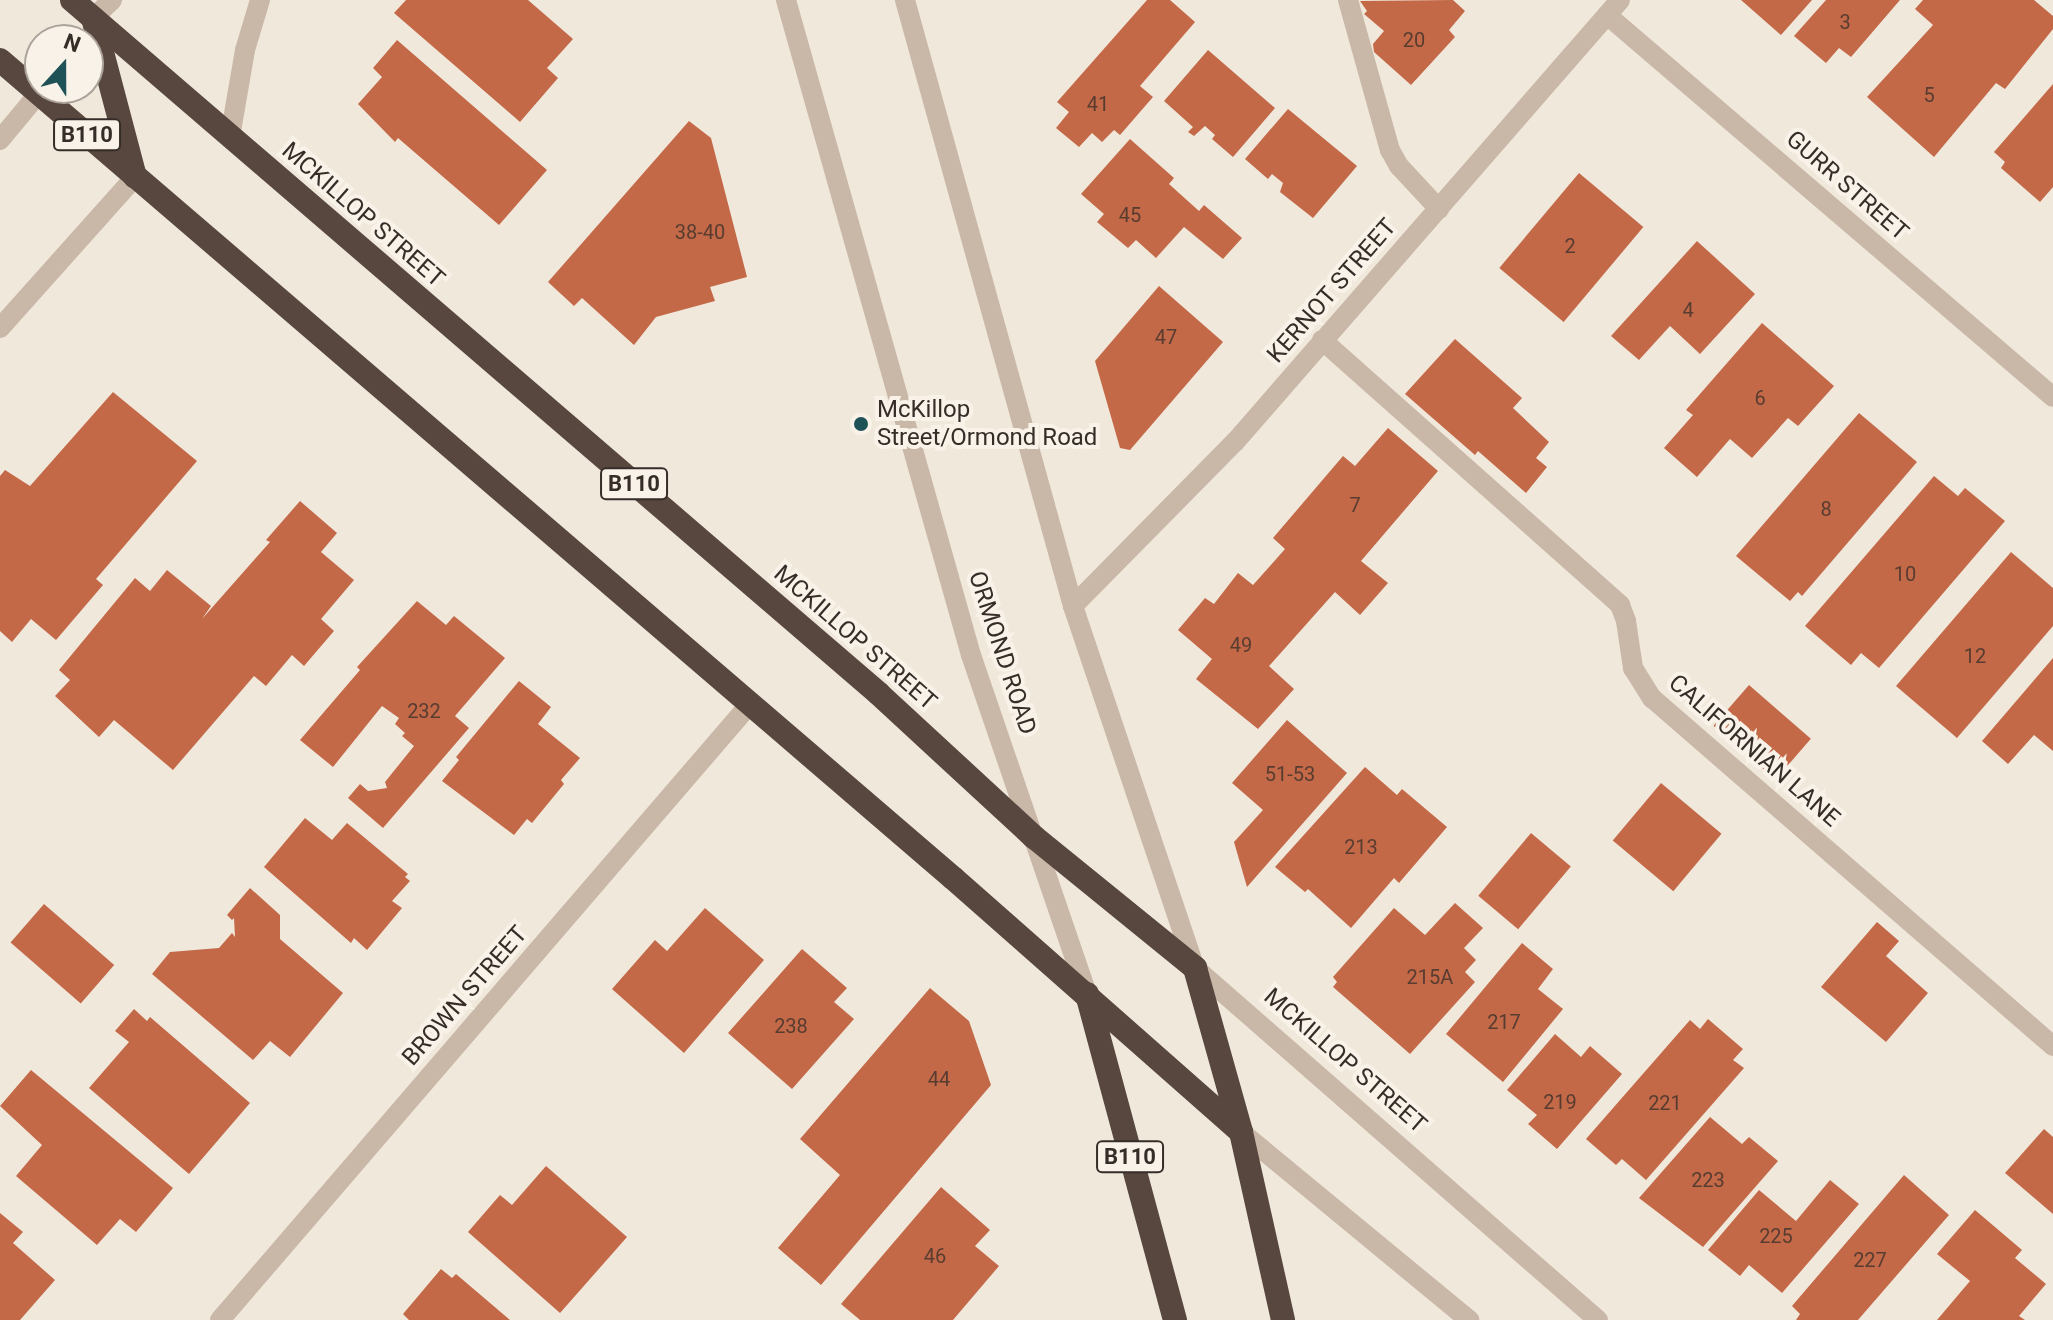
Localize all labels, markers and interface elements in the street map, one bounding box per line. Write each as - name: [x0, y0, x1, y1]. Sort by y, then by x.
- house number: 3: [1839, 10, 1851, 34]
- north arrow: [24, 24, 104, 104]
- house number: 20: [1403, 28, 1425, 52]
- text: N: [60, 29, 84, 57]
- house number: 5: [1923, 83, 1935, 107]
- house number: 41: [1087, 92, 1109, 116]
- road number: B110: [53, 117, 121, 153]
- street label: GURR STREET: [1780, 125, 1914, 247]
- street label: MCKILLOP STREET: [276, 137, 450, 293]
- house number: 45: [1119, 203, 1141, 227]
- street label: KERNOT STREET: [1261, 213, 1403, 369]
- house number: 38-40: [675, 220, 725, 244]
- house number: 2: [1564, 234, 1576, 258]
- house number: 4: [1682, 298, 1694, 322]
- house number: 47: [1155, 325, 1177, 349]
- house number: 6: [1754, 386, 1766, 410]
- place label: McKillop Street/Ormond Road: [877, 396, 1097, 452]
- marker: McKillop Street/Ormond Road: [852, 415, 870, 433]
- road number: B110: [600, 466, 668, 502]
- house number: 7: [1349, 493, 1361, 517]
- house number: 8: [1820, 497, 1832, 521]
- street label: MCKILLOP STREET: [768, 560, 942, 716]
- house number: 10: [1894, 562, 1916, 586]
- street label: ORMOND ROAD: [962, 568, 1042, 738]
- house number: 49: [1230, 633, 1252, 657]
- house number: 12: [1964, 644, 1986, 668]
- street label: CALIFORNIAN LANE: [1662, 669, 1846, 833]
- house number: 232: [407, 699, 441, 723]
- house number: 51-53: [1265, 762, 1315, 786]
- house number: 213: [1344, 835, 1378, 859]
- street label: BROWN STREET: [396, 920, 534, 1072]
- house number: 215A: [1407, 965, 1453, 989]
- street label: MCKILLOP STREET: [1258, 983, 1432, 1139]
- house number: 217: [1487, 1010, 1521, 1034]
- house number: 238: [774, 1014, 808, 1038]
- house number: 44: [928, 1067, 950, 1091]
- house number: 219: [1543, 1090, 1577, 1114]
- house number: 221: [1648, 1091, 1682, 1115]
- road number: B110: [1096, 1139, 1164, 1175]
- house number: 223: [1691, 1168, 1725, 1192]
- house number: 225: [1759, 1224, 1793, 1248]
- house number: 46: [924, 1244, 946, 1268]
- house number: 227: [1853, 1248, 1887, 1272]

